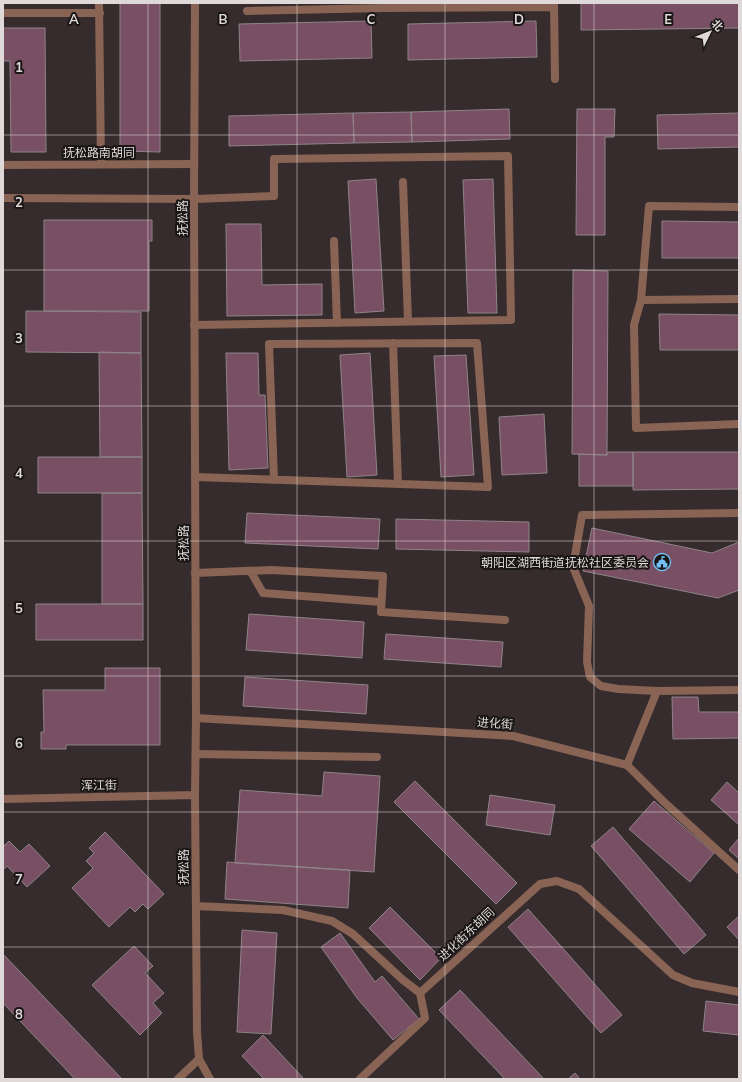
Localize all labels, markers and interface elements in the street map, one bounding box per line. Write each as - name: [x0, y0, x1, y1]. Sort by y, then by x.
- text: A: [69, 11, 79, 27]
- text: B: [219, 11, 228, 27]
- text: C: [367, 11, 376, 27]
- text: D: [514, 11, 524, 27]
- text: E: [664, 11, 672, 27]
- north arrow: [690, 12, 730, 52]
- text: 北: [708, 16, 726, 34]
- text: 1: [15, 59, 23, 75]
- street label: 抚松路南胡同: [63, 145, 135, 160]
- text: 2: [15, 194, 23, 210]
- street label: 抚松路: [175, 200, 190, 236]
- text: 3: [15, 330, 23, 346]
- text: 4: [15, 465, 23, 481]
- street label: 抚松路: [176, 525, 191, 561]
- public building icon: 朝阳区湖西街道抚松社区委员会: [652, 552, 672, 572]
- place label: 朝阳区湖西街道抚松社区委员会: [481, 555, 649, 570]
- text: 5: [15, 600, 23, 616]
- street label: 进化街: [477, 714, 513, 732]
- text: 6: [15, 735, 23, 751]
- street label: 浑江街: [81, 777, 117, 793]
- street label: 抚松路: [176, 849, 191, 885]
- text: 7: [15, 871, 23, 887]
- street label: 进化街东胡同: [435, 904, 497, 964]
- text: 8: [15, 1006, 23, 1022]

